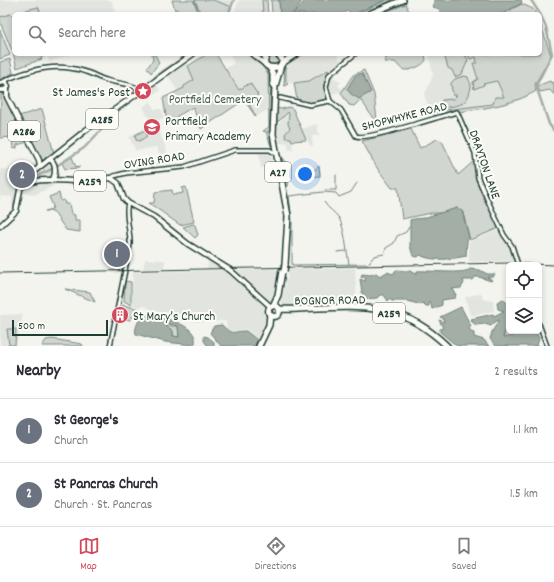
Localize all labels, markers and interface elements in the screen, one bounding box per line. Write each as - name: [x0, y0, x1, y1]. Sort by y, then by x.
- search box: [12, 12, 542, 56]
- icon: search: [26, 23, 48, 45]
- text: Search here: [58, 23, 126, 45]
- place icon: St James's Post: [133, 81, 153, 101]
- place label: St James's Post: [53, 84, 130, 103]
- park label: Portfield Cemetery: [169, 91, 262, 110]
- street label: SHOPWHYKE ROAD: [360, 98, 449, 137]
- road number: A285: [86, 109, 118, 129]
- place label: Portfield Primary Academy: [165, 113, 251, 147]
- school or university icon: Portfield Primary Academy: [142, 117, 162, 137]
- road number: A286: [8, 121, 40, 141]
- street label: DRAYTON LANE: [463, 128, 504, 202]
- street label: OVING ROAD: [123, 147, 186, 176]
- pin: 2: [9, 160, 35, 190]
- road number: A27: [265, 162, 291, 182]
- your location: [295, 164, 315, 184]
- road number: A259: [74, 171, 106, 191]
- pin: 1: [104, 239, 130, 269]
- map controls: [506, 262, 542, 334]
- button: locate: [506, 262, 542, 298]
- street label: BOGNOR ROAD: [294, 291, 366, 312]
- button: layers: [506, 298, 542, 334]
- road number: A259: [373, 303, 405, 323]
- building icon: St Mary’s Church: [110, 305, 130, 325]
- place label: St Mary’s Church: [133, 308, 215, 327]
- scale bar: [12, 318, 108, 337]
- text: 500 m: [18, 319, 45, 335]
- text: Nearby: [16, 360, 60, 384]
- text: 2 results: [494, 363, 538, 382]
- text: St George's: [54, 410, 118, 432]
- text: 1: [28, 421, 30, 440]
- text: 1.1 km: [513, 421, 538, 440]
- text: Church: [54, 432, 88, 451]
- text: St Pancras Church: [54, 474, 158, 496]
- text: 2: [26, 485, 32, 504]
- text: 1.5 km: [510, 485, 538, 504]
- text: Church · St. Pancras: [54, 496, 152, 515]
- tab: Map: [78, 535, 100, 575]
- tab: Directions: [255, 535, 297, 575]
- tab: Saved: [452, 535, 476, 575]

